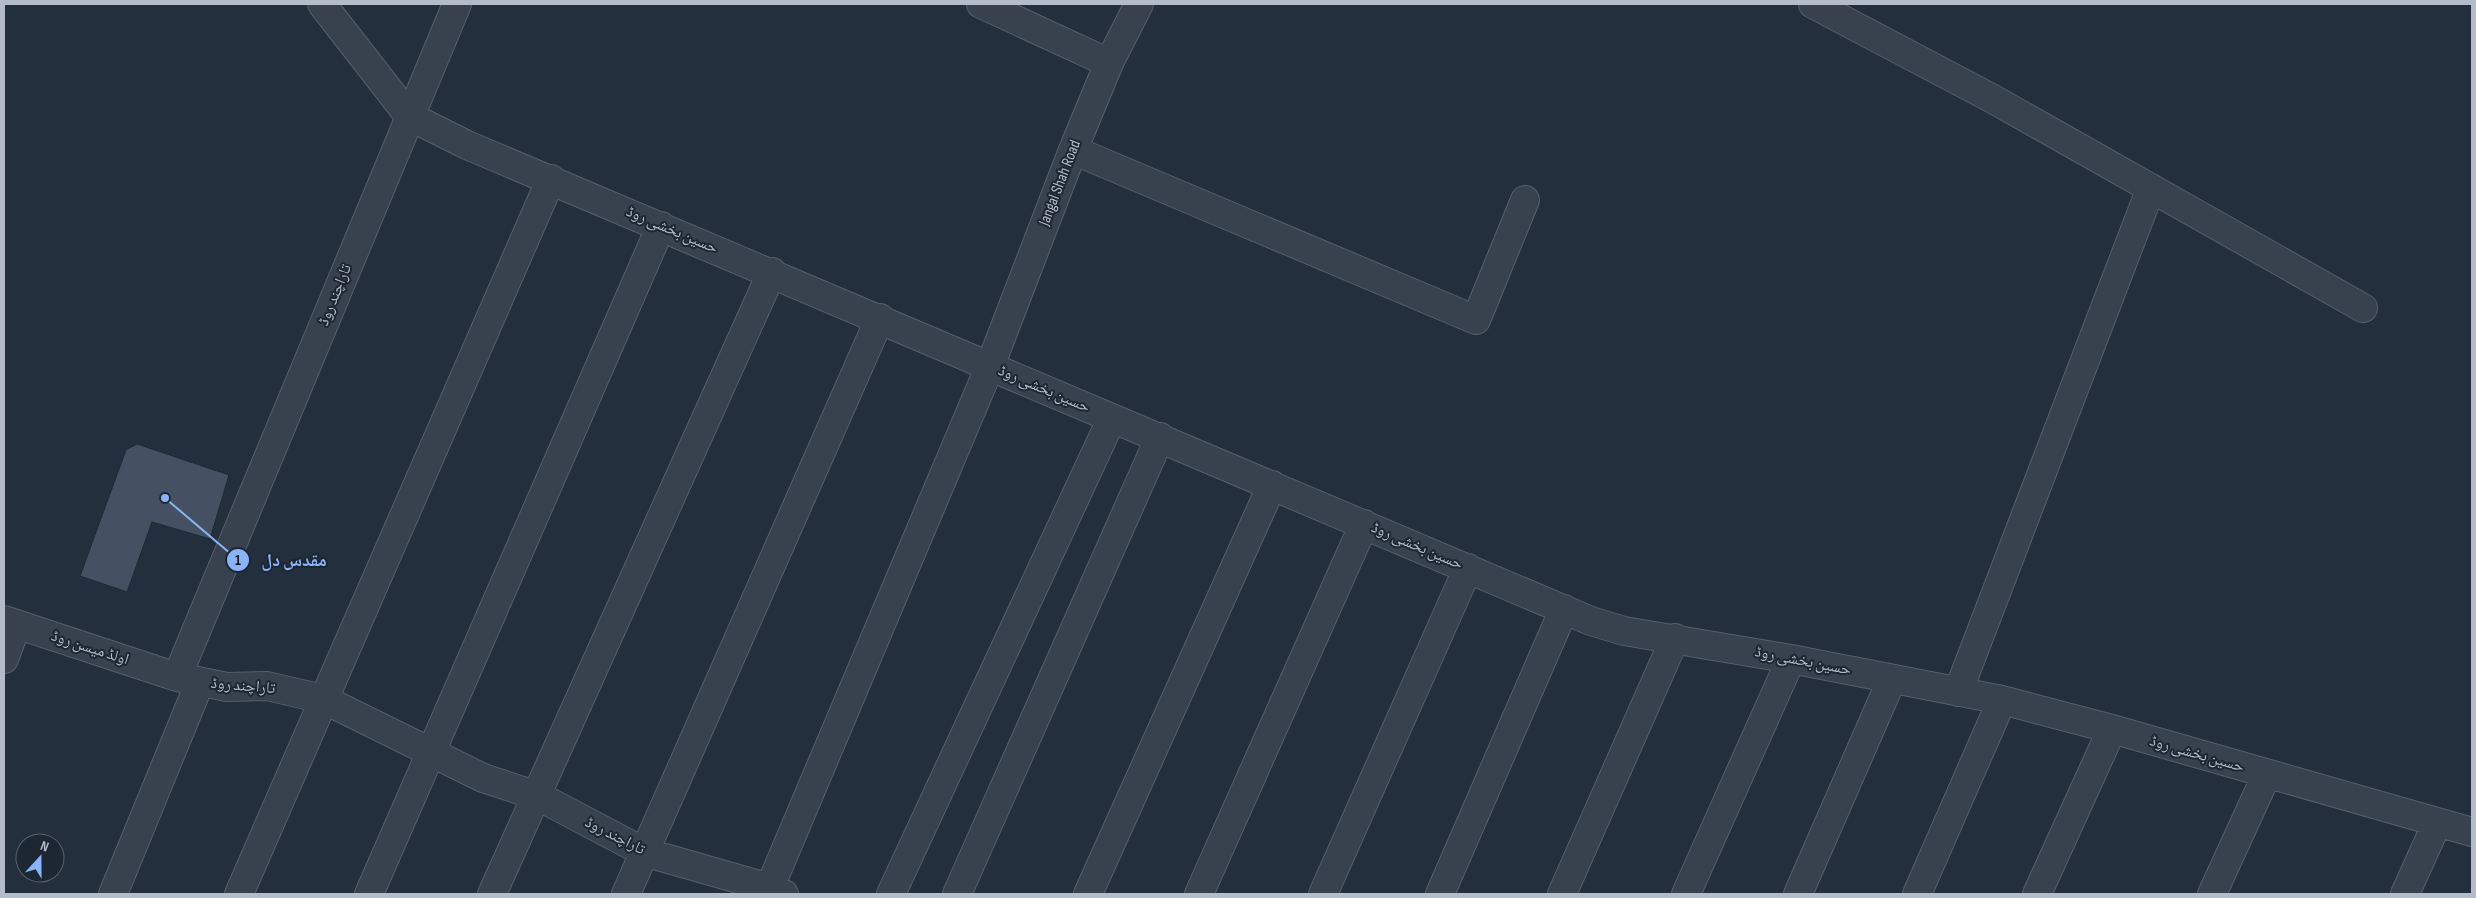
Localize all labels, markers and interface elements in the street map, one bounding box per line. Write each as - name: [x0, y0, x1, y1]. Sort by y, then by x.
- street label: Jangal Shah Road: [1035, 138, 1085, 229]
- street label: حسین بخشی روڈ: [623, 202, 721, 258]
- street label: تاراچند روڈ: [314, 261, 356, 329]
- street label: حسین بخشی روڈ: [995, 361, 1093, 417]
- street label: حسین بخشی روڈ: [1368, 518, 1466, 574]
- callout: مقدس دل: [226, 544, 336, 577]
- text: مقدس دل: [261, 550, 327, 571]
- text: 1: [235, 551, 241, 570]
- street label: اولڈ میسن روڈ: [49, 626, 131, 670]
- street label: حسین بخشی روڈ: [1753, 642, 1853, 680]
- street label: تاراچند روڈ: [210, 674, 276, 698]
- street label: حسین بخشی روڈ: [2147, 731, 2247, 777]
- street label: تاراچند روڈ: [582, 813, 648, 859]
- north arrow: [15, 833, 65, 883]
- text: N: [38, 837, 51, 856]

